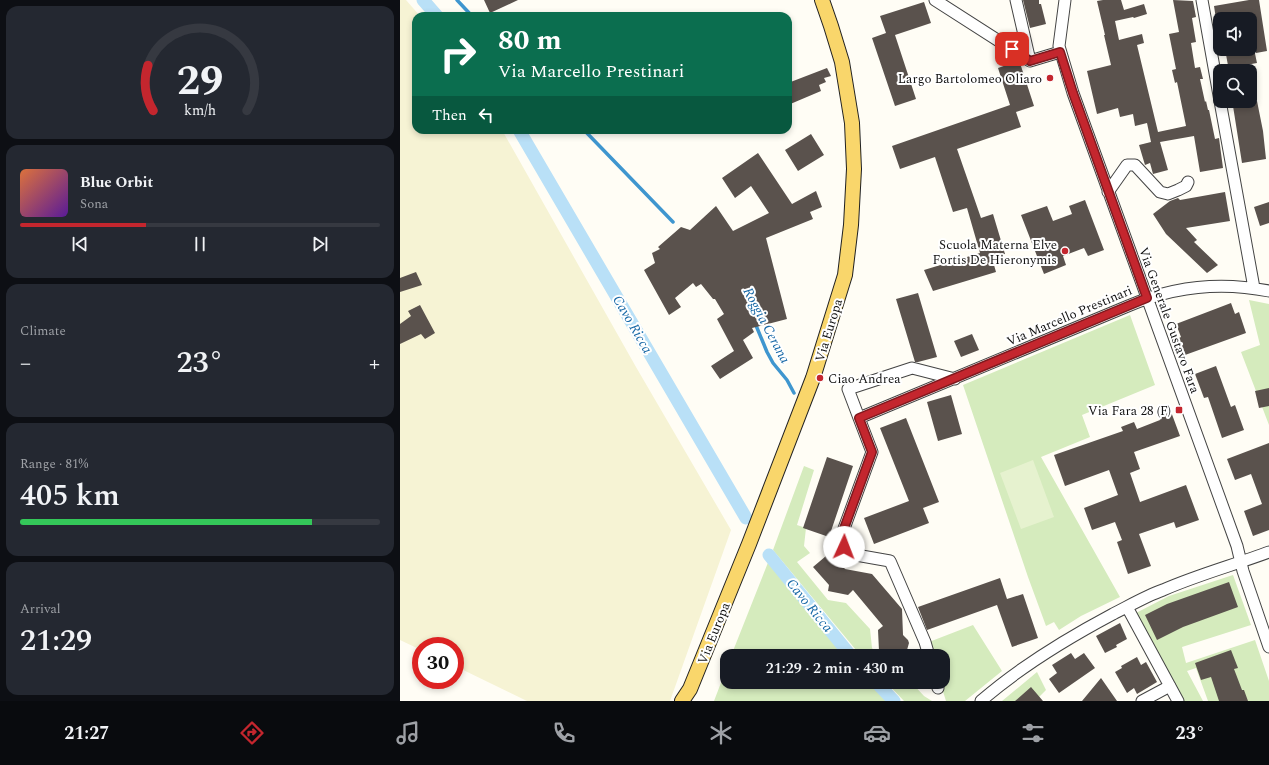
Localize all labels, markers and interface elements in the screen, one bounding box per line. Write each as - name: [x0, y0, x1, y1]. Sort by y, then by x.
- map controls: [1213, 12, 1257, 108]
- button: sound: [1213, 12, 1257, 56]
- text: 80 m: [498, 19, 562, 62]
- icon: right: [432, 28, 484, 80]
- pin: [995, 32, 1029, 66]
- icon: arrive: [1001, 38, 1023, 60]
- text: 29: [177, 49, 223, 112]
- text: Via Marcello Prestinari: [498, 58, 684, 85]
- button: search: [1213, 64, 1257, 108]
- place label: Largo Bartolomeo Oliaro: [898, 69, 1042, 89]
- marker: Largo Bartolomeo Oliaro: [1045, 73, 1055, 83]
- text: km/h: [184, 99, 216, 121]
- text: Then: [432, 104, 467, 127]
- icon: left: [475, 104, 497, 126]
- text: Blue Orbit: [80, 171, 153, 194]
- text: Sona: [80, 194, 108, 214]
- icon: previous: [69, 233, 91, 255]
- icon: pause: [189, 233, 211, 255]
- icon: next: [309, 233, 331, 255]
- place label: Scuola Materna Elve Fortis De Hieronymis: [933, 235, 1057, 270]
- street label: Via Generale Gustavo Fara: [1133, 244, 1205, 397]
- marker: Scuola Materna Elve Fortis De Hieronymis: [1060, 246, 1070, 256]
- street label: Via Marcello Prestinari: [1004, 280, 1135, 351]
- water label: Roggia Cerana: [738, 283, 795, 367]
- water label: Cavo Ricca: [607, 291, 658, 357]
- street label: Via Europa: [810, 296, 848, 364]
- text: Climate: [20, 321, 66, 341]
- text: 23°: [176, 340, 224, 386]
- text: −: [20, 347, 31, 380]
- text: +: [369, 347, 380, 380]
- place label: Ciao Andrea: [828, 369, 901, 389]
- marker: Ciao Andrea: [815, 373, 825, 383]
- place label: Via Fara 28 (F): [1088, 401, 1171, 421]
- marker: Via Fara 28 (F): [1174, 405, 1184, 415]
- text: Range · 81%: [20, 454, 88, 474]
- text: 405 km: [20, 473, 120, 519]
- position arrow: [823, 526, 865, 568]
- water label: Cavo Ricca: [781, 574, 838, 637]
- text: Arrival: [20, 599, 61, 619]
- street label: Via Europa: [692, 599, 736, 667]
- text: 21:29: [20, 618, 92, 664]
- speed limit sign: 30: [412, 637, 464, 689]
- text: 21:29 · 2 min · 430 m: [766, 657, 904, 680]
- icon: directions: [238, 719, 266, 747]
- icon: music: [394, 719, 422, 747]
- icon: phone: [550, 719, 578, 747]
- icon: climate: [707, 719, 735, 747]
- icon: car: [863, 719, 891, 747]
- icon: filters: [1019, 719, 1047, 747]
- text: 21:27: [64, 720, 109, 747]
- text: 23°: [1176, 720, 1205, 747]

